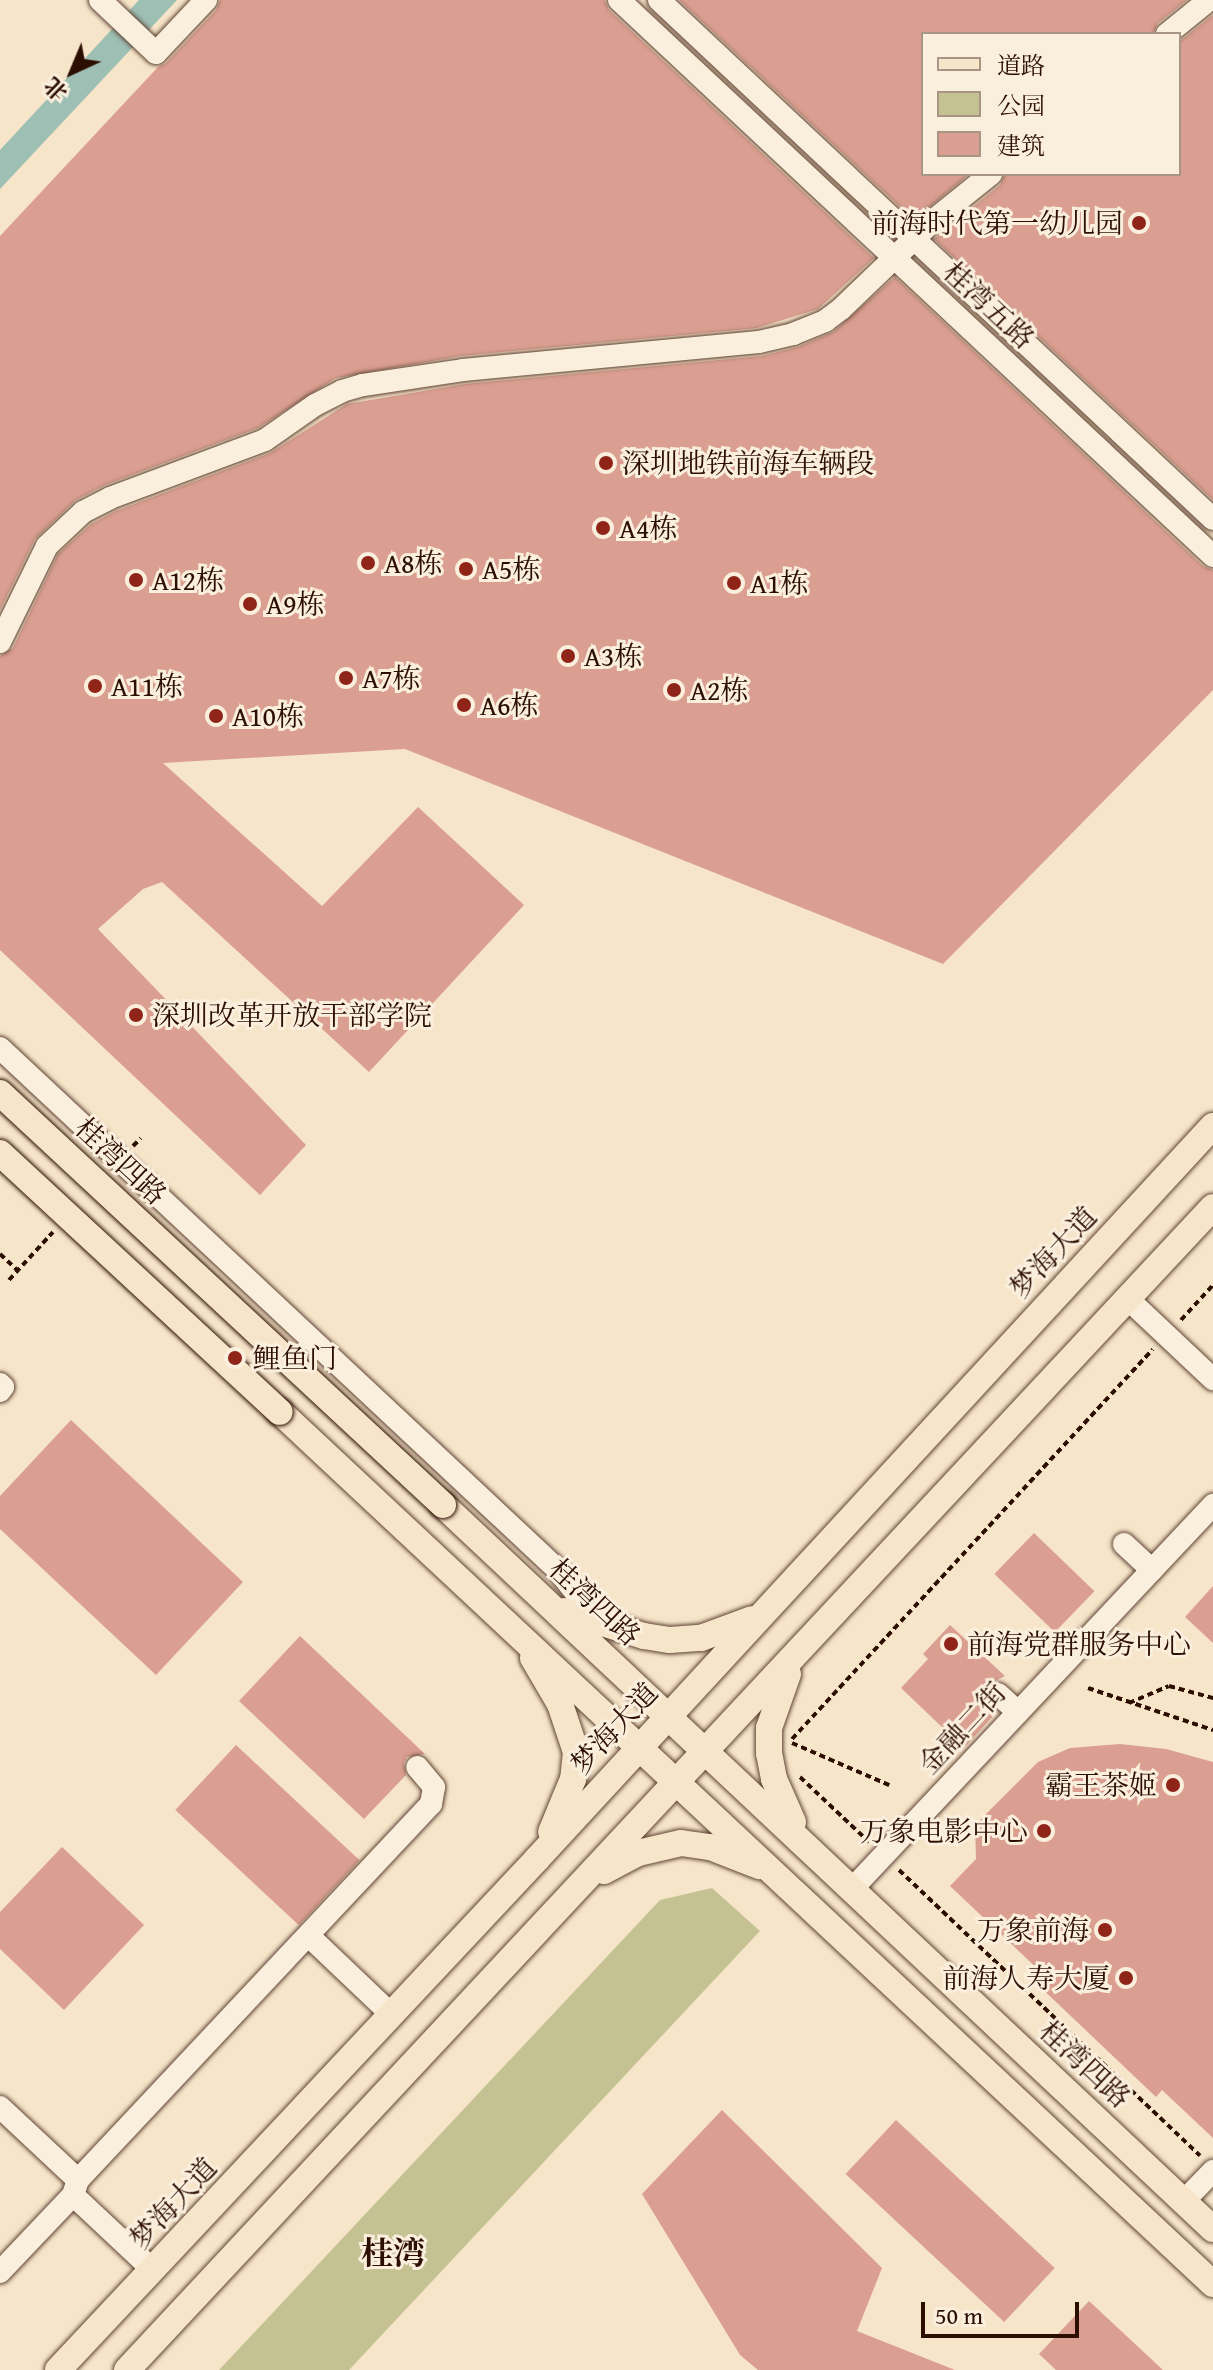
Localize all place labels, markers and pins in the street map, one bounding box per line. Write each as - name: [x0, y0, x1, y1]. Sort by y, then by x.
- place label: 前海时代第一幼儿园: [871, 206, 1123, 240]
- marker: 前海时代第一幼儿园: [1130, 214, 1148, 232]
- place label: 深圳地铁前海车辆段: [622, 446, 874, 480]
- marker: 深圳地铁前海车辆段: [597, 454, 615, 472]
- place label: A4栋: [619, 511, 677, 545]
- marker: A4栋: [594, 519, 612, 537]
- place label: A8栋: [384, 546, 442, 580]
- place label: A5栋: [482, 552, 540, 586]
- marker: A8栋: [359, 554, 377, 572]
- marker: A5栋: [457, 560, 475, 578]
- place label: A12栋: [152, 563, 224, 597]
- place label: A1栋: [750, 566, 808, 600]
- marker: A12栋: [127, 571, 145, 589]
- marker: A1栋: [725, 574, 743, 592]
- place label: A9栋: [266, 587, 324, 621]
- marker: A9栋: [241, 595, 259, 613]
- place label: A3栋: [584, 639, 642, 673]
- marker: A3栋: [559, 647, 577, 665]
- place label: A7栋: [362, 661, 420, 695]
- place label: A11栋: [111, 669, 183, 703]
- marker: A7栋: [337, 669, 355, 687]
- place label: A2栋: [690, 673, 748, 707]
- marker: A11栋: [86, 677, 104, 695]
- marker: A2栋: [665, 681, 683, 699]
- place label: A6栋: [480, 688, 538, 722]
- marker: A6栋: [455, 696, 473, 714]
- place label: A10栋: [232, 699, 304, 733]
- marker: A10栋: [207, 707, 225, 725]
- place label: 深圳改革开放干部学院: [152, 998, 432, 1032]
- marker: 深圳改革开放干部学院: [127, 1006, 145, 1024]
- place label: 鲤鱼门: [253, 1341, 337, 1375]
- marker: 鲤鱼门: [224, 1347, 246, 1369]
- place label: 前海党群服务中心: [967, 1627, 1191, 1661]
- marker: 前海党群服务中心: [942, 1635, 960, 1653]
- place label: 霸王茶姬: [1045, 1768, 1157, 1802]
- marker: 霸王茶姬: [1164, 1776, 1182, 1794]
- place label: 万象电影中心: [860, 1814, 1028, 1848]
- marker: 万象电影中心: [1035, 1822, 1053, 1840]
- place label: 万象前海: [977, 1913, 1089, 1947]
- marker: 万象前海: [1096, 1921, 1114, 1939]
- place label: 前海人寿大厦: [942, 1961, 1110, 1995]
- marker: 前海人寿大厦: [1117, 1969, 1135, 1987]

